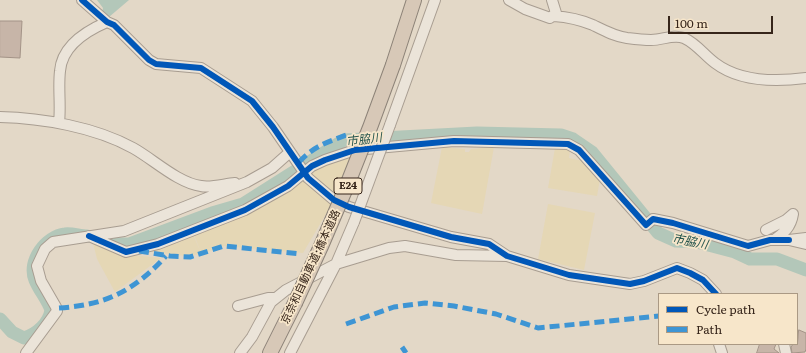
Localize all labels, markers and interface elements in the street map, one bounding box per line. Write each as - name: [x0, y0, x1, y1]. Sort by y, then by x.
- scale bar: [670, 8, 775, 34]
- text: 100 m: [675, 14, 708, 32]
- water label: 市脇川: [345, 131, 383, 149]
- road number: E24: [334, 178, 362, 194]
- street label: 京奈和自動車道;橋本道路: [279, 208, 343, 326]
- water label: 市脇川: [671, 231, 709, 253]
- legend: [658, 293, 798, 345]
- text: Cycle path: [696, 300, 756, 318]
- text: Path: [696, 320, 722, 338]

